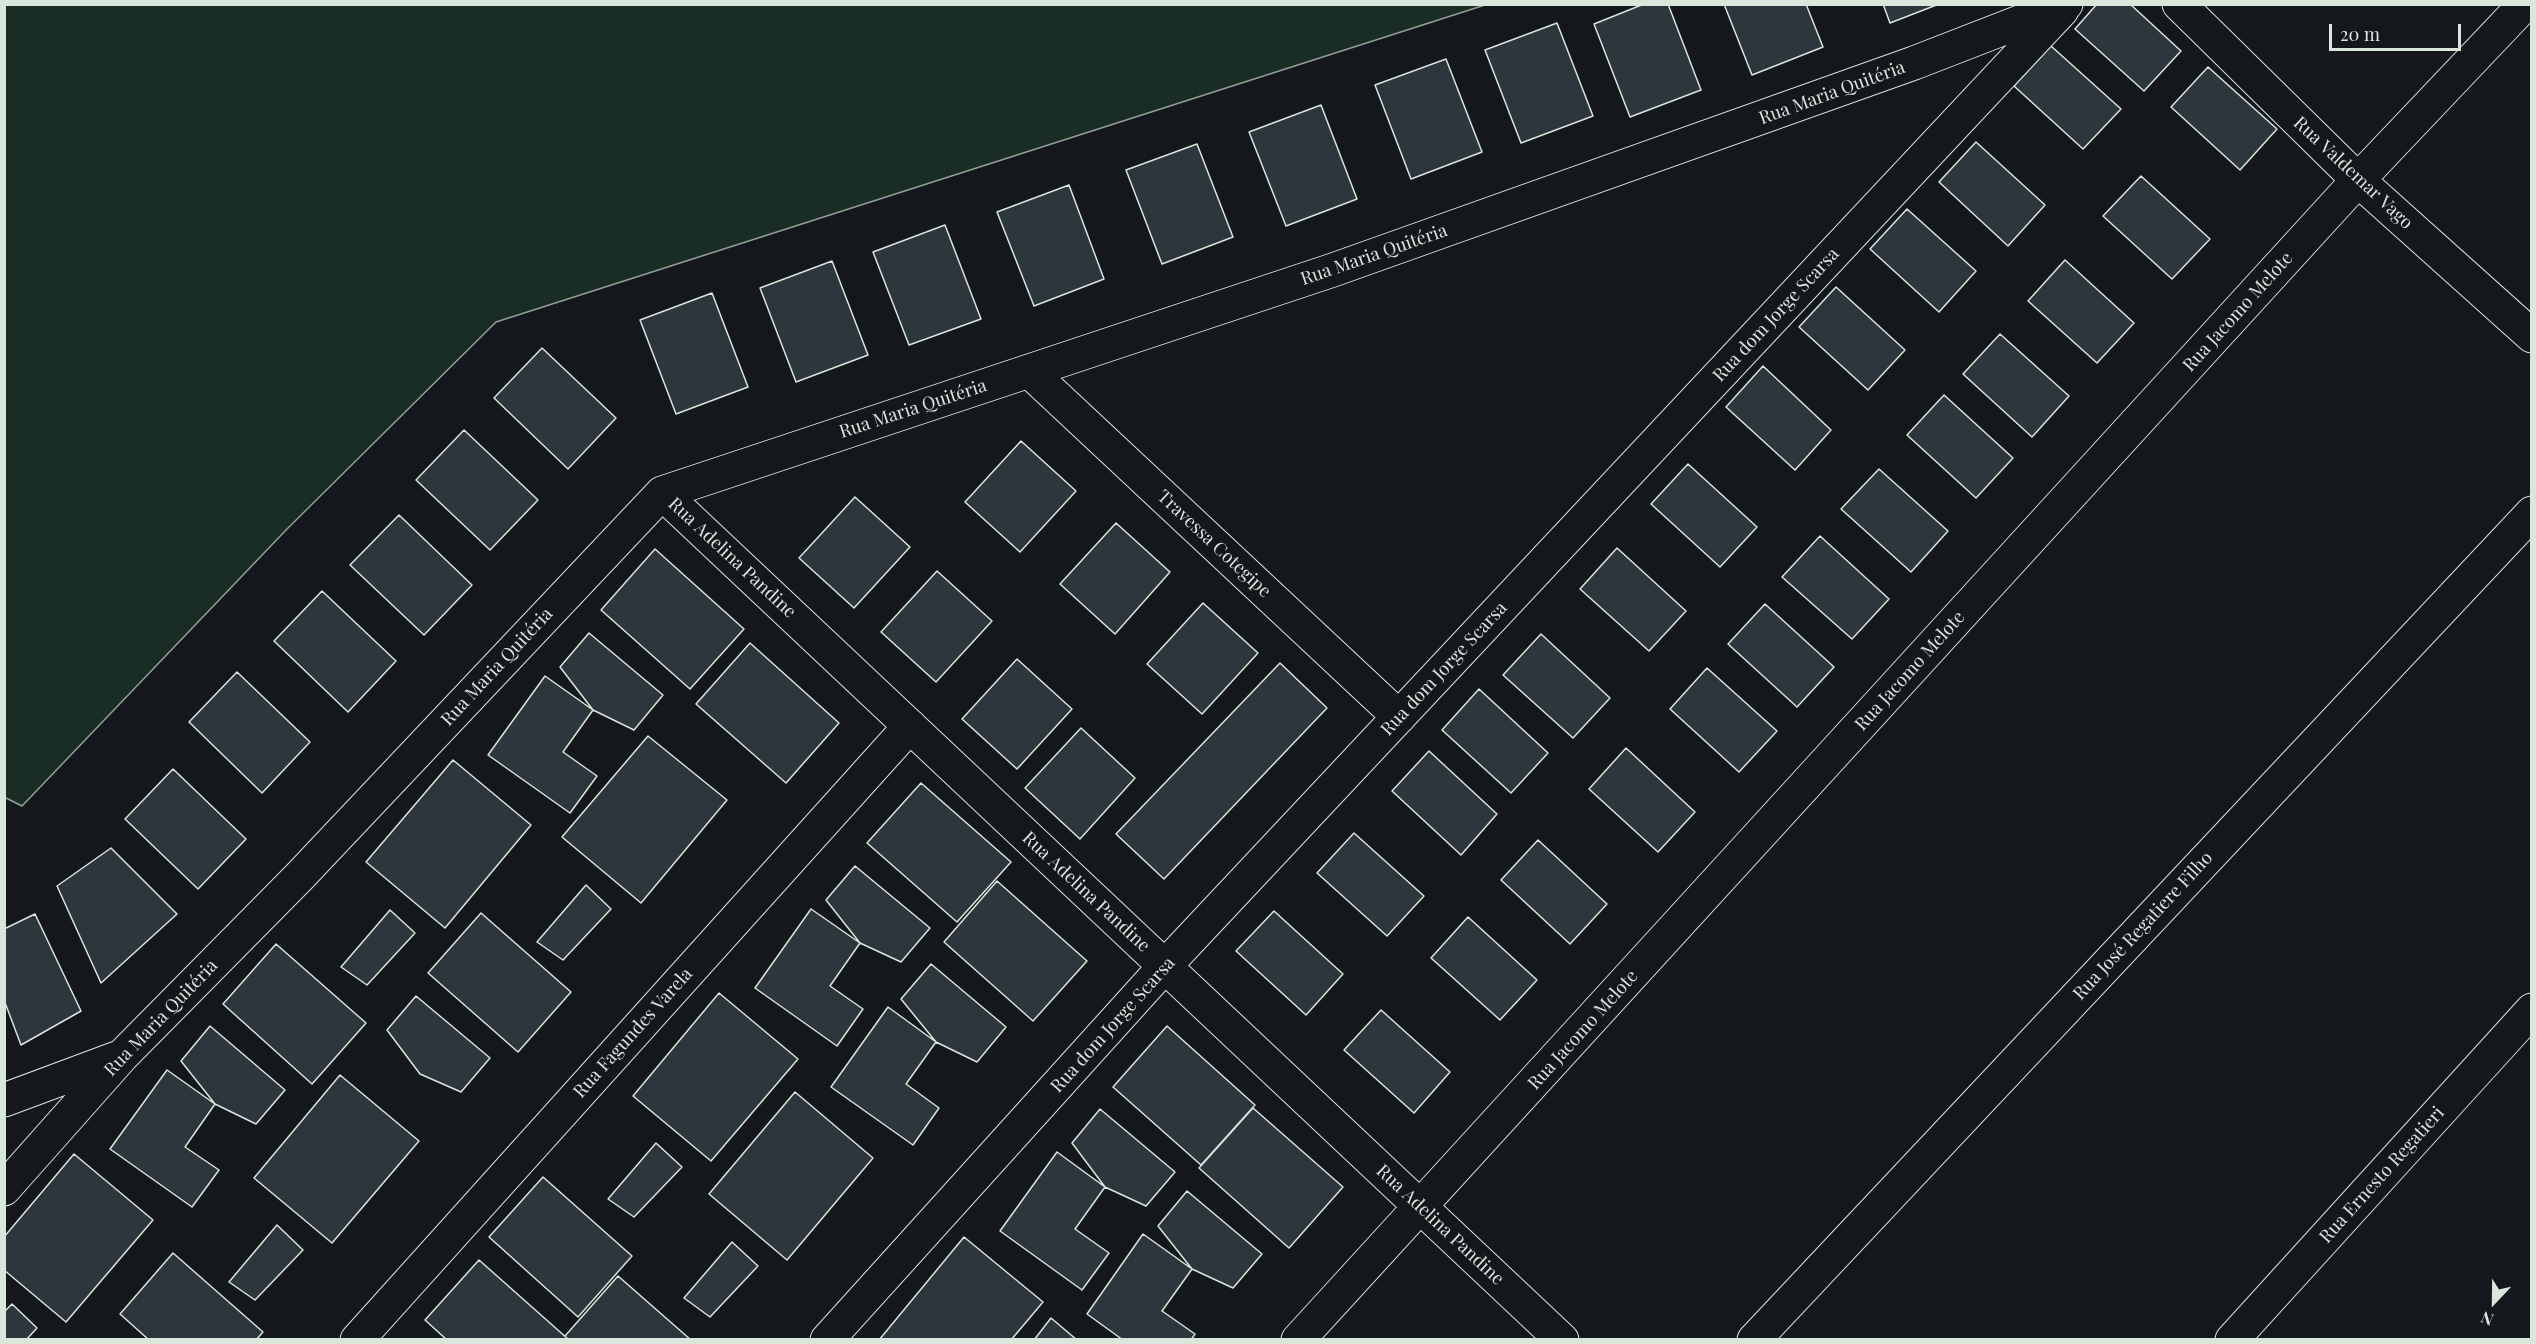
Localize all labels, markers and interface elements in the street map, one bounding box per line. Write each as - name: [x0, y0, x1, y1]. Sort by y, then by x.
- scale bar: [2332, 12, 2464, 50]
- text: 20 m: [2340, 22, 2380, 46]
- street label: Rua Maria Quitéria: [1756, 57, 1908, 129]
- street label: Rua Valdemar Vago: [2289, 112, 2417, 234]
- street label: Rua Maria Quitéria: [1298, 220, 1450, 290]
- street label: Rua dom Jorge Scarsa: [1708, 244, 1844, 386]
- street label: Rua Jacomo Melote: [2179, 248, 2297, 376]
- street label: Rua Maria Quitéria: [837, 375, 989, 443]
- street label: Travessa Cotegipe: [1153, 486, 1275, 602]
- street label: Rua Adelina Pandine: [664, 493, 800, 623]
- street label: Rua dom Jorge Scarsa: [1376, 598, 1512, 740]
- street label: Rua Maria Quitéria: [437, 603, 557, 731]
- street label: Rua Jacomo Melote: [1851, 607, 1969, 735]
- street label: Rua Adelina Pandine: [1018, 827, 1154, 957]
- street label: Rua José Regatiere Filho: [2069, 847, 2217, 1005]
- street label: Rua dom Jorge Scarsa: [1046, 953, 1180, 1097]
- street label: Rua Maria Quitéria: [100, 955, 222, 1081]
- street label: Rua Fagundes Varela: [569, 964, 697, 1102]
- street label: Rua Jacomo Melote: [1524, 966, 1642, 1094]
- street label: Rua Ernesto Regatieri: [2315, 1102, 2449, 1248]
- street label: Rua Adelina Pandine: [1372, 1160, 1508, 1290]
- north arrow: [2464, 1272, 2524, 1332]
- text: N: [2478, 1307, 2496, 1331]

